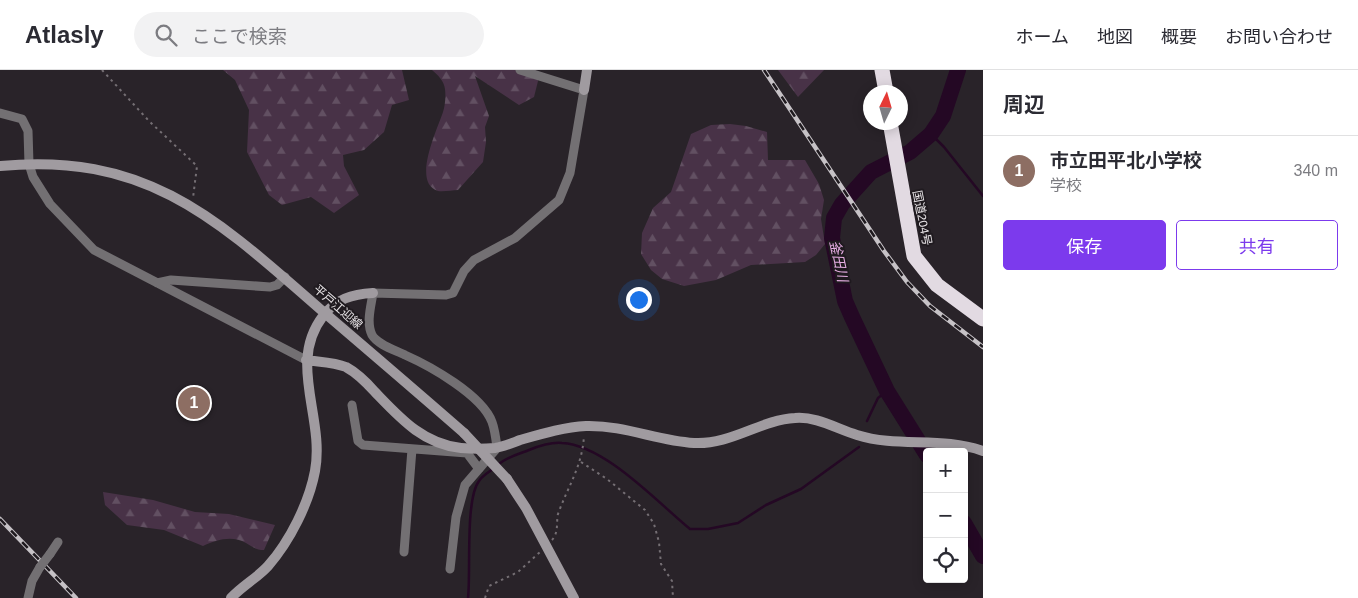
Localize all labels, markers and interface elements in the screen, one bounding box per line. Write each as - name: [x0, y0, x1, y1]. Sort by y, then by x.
- search box: [134, 12, 484, 57]
- text: Atlasly: [25, 21, 104, 48]
- icon: search: [152, 21, 180, 49]
- text: ここで検索: [192, 26, 287, 47]
- text: ホーム: [1016, 27, 1069, 47]
- text: 地図: [1097, 27, 1133, 47]
- text: 概要: [1161, 27, 1197, 47]
- text: お問い合わせ: [1225, 27, 1333, 47]
- north arrow: [863, 85, 908, 130]
- text: 周辺: [1003, 93, 1045, 116]
- text: 市立田平北小学校: [1050, 150, 1202, 171]
- text: 1: [1015, 162, 1023, 179]
- text: 340 m: [1294, 162, 1338, 179]
- text: 学校: [1050, 177, 1082, 194]
- street label: 国道204号: [910, 189, 934, 247]
- button: 保存: [1003, 220, 1166, 270]
- button: 共有: [1176, 220, 1338, 270]
- water label: 釜田川: [827, 239, 852, 285]
- street label: 平戸江迎線: [311, 282, 365, 332]
- your location: [626, 287, 652, 313]
- pin: 1: [178, 384, 210, 422]
- map controls: [923, 448, 968, 583]
- button: +: [923, 448, 968, 493]
- button: −: [923, 493, 968, 538]
- button: locate: [923, 538, 968, 583]

